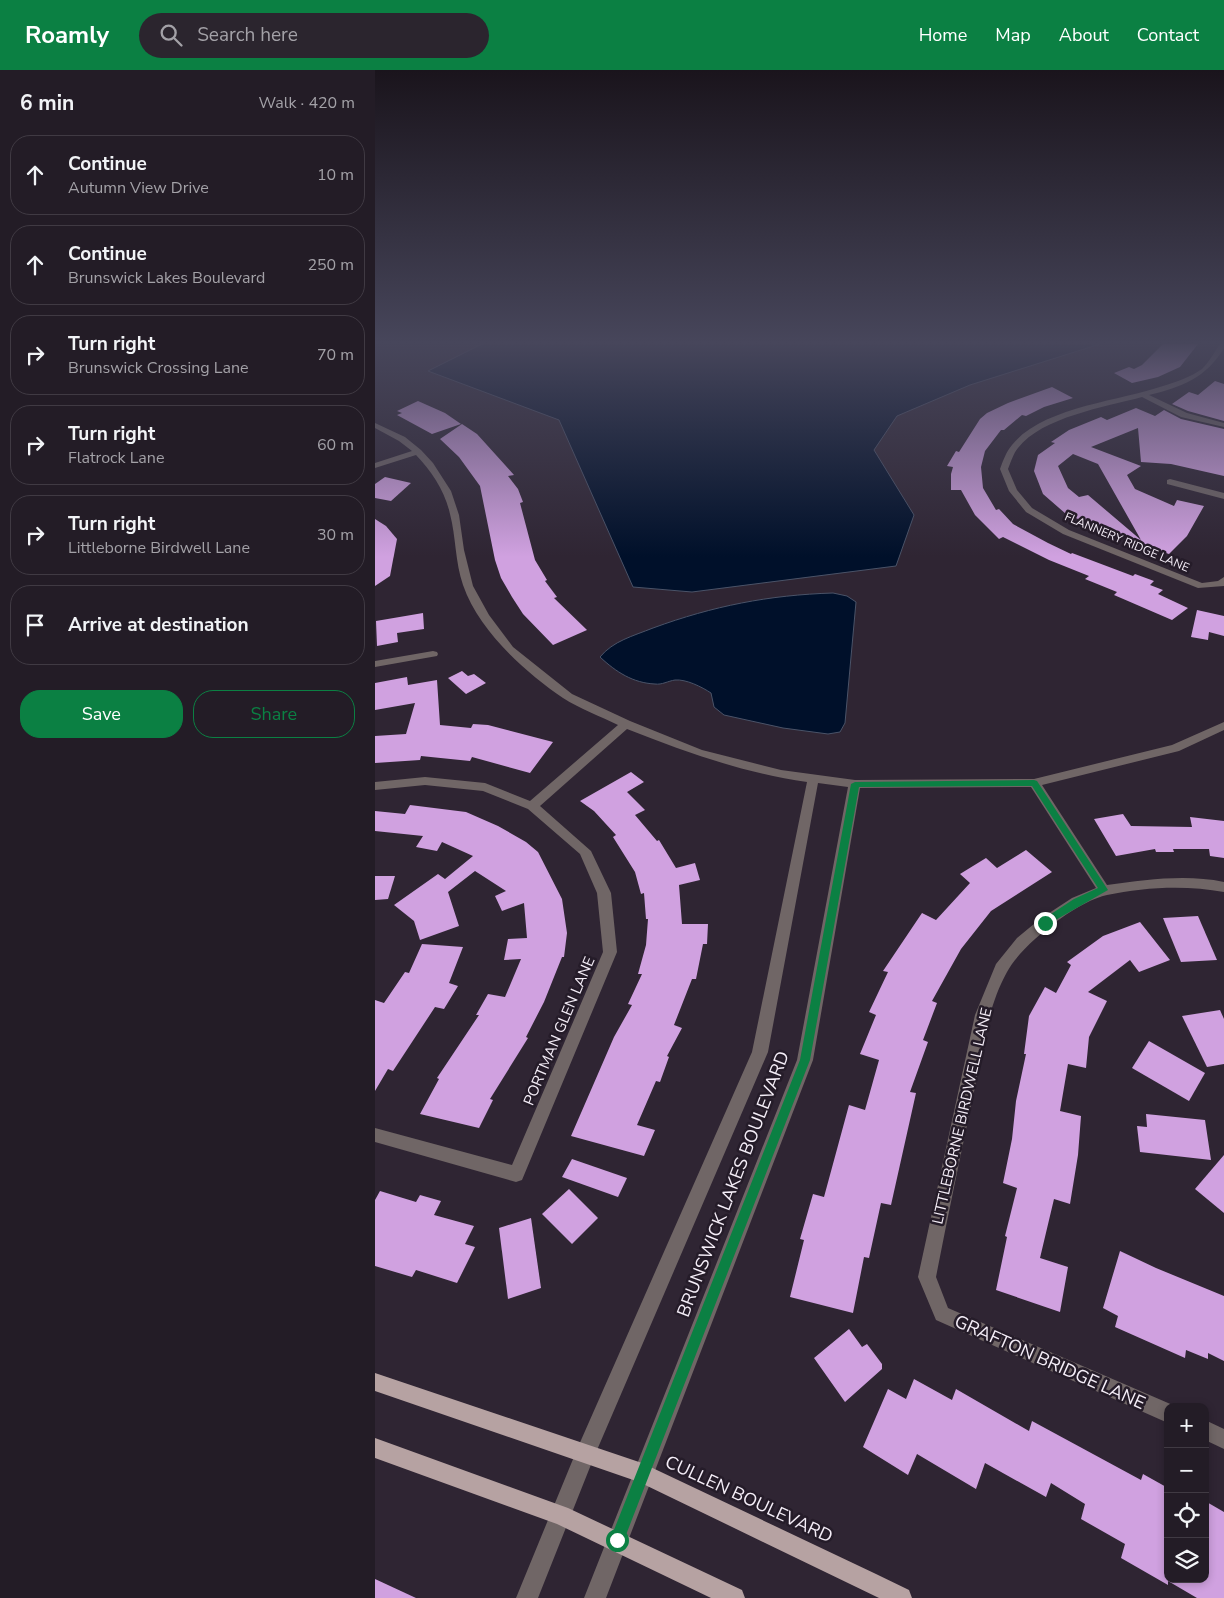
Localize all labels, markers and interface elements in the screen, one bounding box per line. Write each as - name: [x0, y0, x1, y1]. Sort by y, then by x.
- search box: [139, 13, 489, 58]
- text: Roamly: [25, 19, 109, 51]
- icon: search: [157, 21, 185, 49]
- text: Search here: [197, 22, 298, 48]
- text: Home: [919, 23, 967, 47]
- text: Map: [995, 23, 1031, 47]
- text: About: [1059, 23, 1109, 47]
- text: Contact: [1137, 23, 1199, 47]
- text: 6 min: [20, 89, 74, 117]
- text: Walk · 420 m: [259, 92, 355, 114]
- text: Continue: [68, 151, 147, 177]
- icon: ahead: [21, 161, 49, 189]
- text: 10 m: [317, 164, 354, 186]
- text: Autumn View Drive: [68, 177, 209, 199]
- text: Continue: [68, 241, 147, 267]
- icon: ahead: [21, 251, 49, 279]
- text: 250 m: [307, 254, 354, 276]
- text: Brunswick Lakes Boulevard: [68, 267, 265, 289]
- text: Turn right: [68, 331, 155, 357]
- icon: right: [21, 341, 49, 369]
- text: 70 m: [317, 344, 354, 366]
- text: Brunswick Crossing Lane: [68, 357, 249, 379]
- text: Turn right: [68, 421, 155, 447]
- icon: right: [21, 431, 49, 459]
- text: 60 m: [317, 434, 354, 456]
- text: Flatrock Lane: [68, 447, 164, 469]
- street label: FLANNERY RIDGE LANE: [1062, 508, 1192, 576]
- text: Turn right: [68, 511, 155, 537]
- icon: right: [21, 521, 49, 549]
- text: 30 m: [317, 524, 354, 546]
- text: Littleborne Birdwell Lane: [68, 537, 250, 559]
- icon: arrive: [21, 611, 49, 639]
- text: Arrive at destination: [68, 612, 249, 638]
- button: Save: [20, 690, 183, 738]
- button: Share: [193, 690, 355, 738]
- route end: [1034, 912, 1057, 935]
- street label: PORTMAN GLEN LANE: [519, 954, 599, 1108]
- street label: LITTLEBORNE BIRDWELL LANE: [927, 1006, 997, 1226]
- street label: BRUNSWICK LAKES BOULEVARD: [671, 1048, 795, 1320]
- street label: GRAFTON BRIDGE LANE: [951, 1309, 1149, 1415]
- map controls: [1164, 1403, 1209, 1583]
- button: +: [1164, 1403, 1209, 1448]
- button: −: [1164, 1448, 1209, 1493]
- street label: CULLEN BOULEVARD: [661, 1450, 837, 1548]
- button: locate: [1164, 1493, 1209, 1538]
- route start: [606, 1529, 629, 1552]
- button: layers: [1164, 1538, 1209, 1583]

